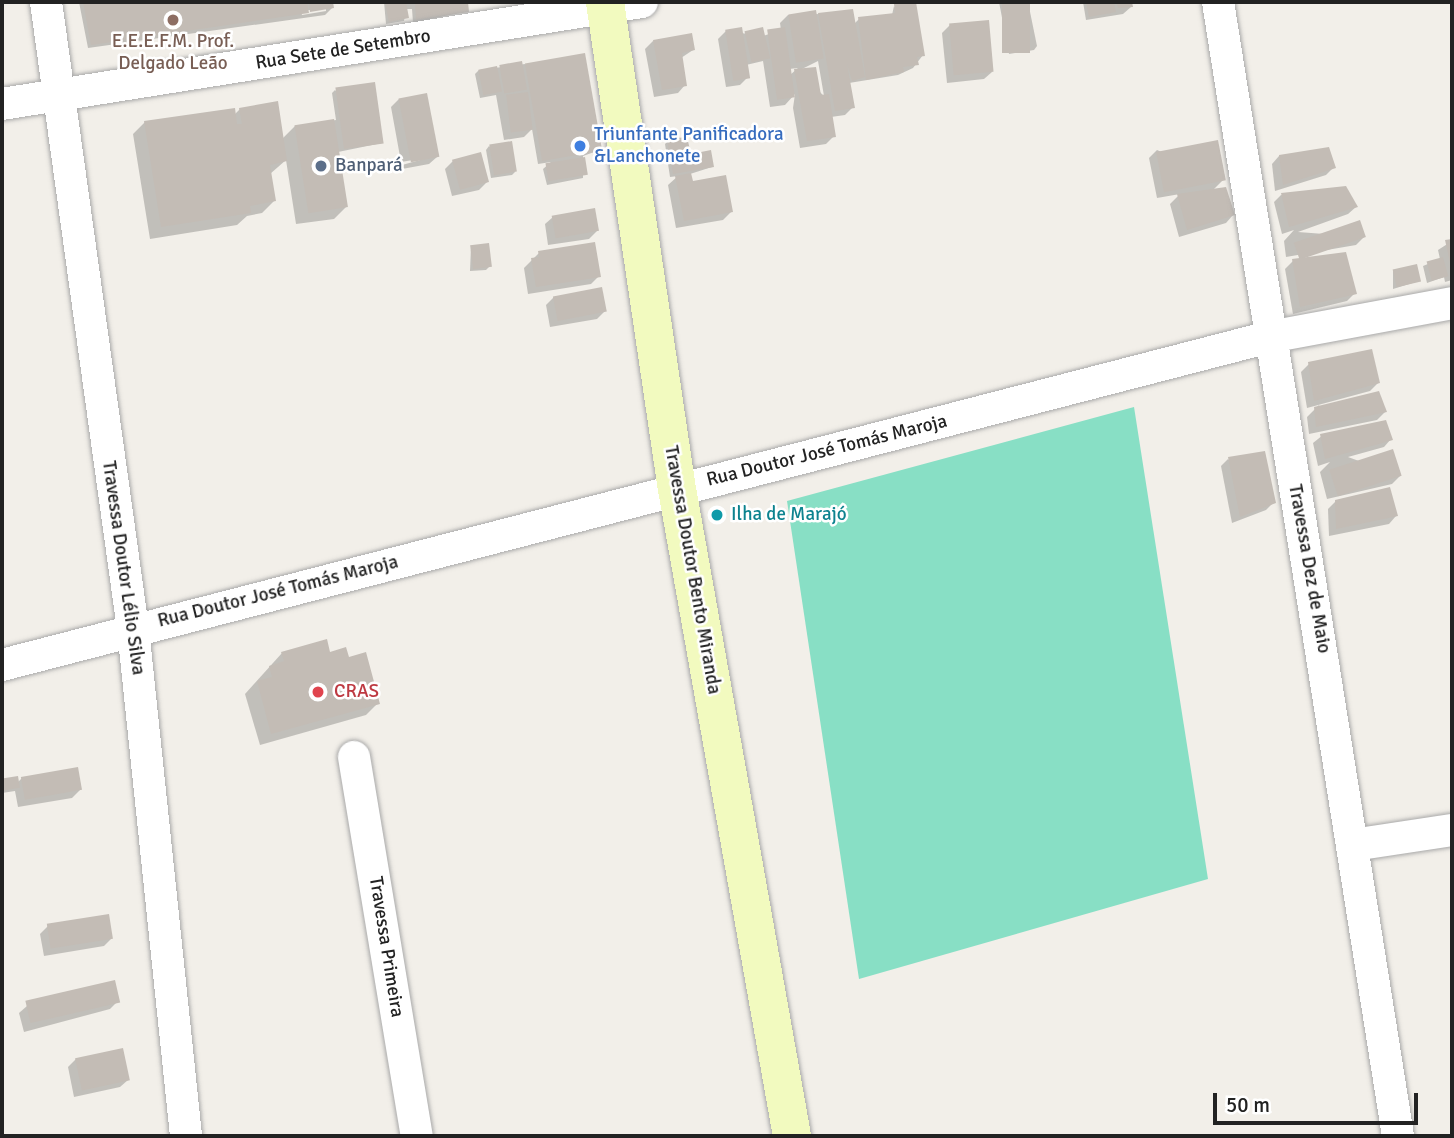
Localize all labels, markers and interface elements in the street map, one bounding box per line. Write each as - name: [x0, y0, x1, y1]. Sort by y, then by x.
- marker: E.E.E.F.M. Prof. Delgado Leão: [165, 12, 181, 28]
- street label: Rua Sete de Setembro: [254, 25, 432, 75]
- place label: E.E.E.F.M. Prof. Delgado Leão: [112, 31, 234, 75]
- place label: Triunfante Panificadora &Lanchonete: [594, 124, 784, 168]
- marker: Triunfante Panificadora &Lanchonete: [572, 138, 588, 154]
- place label: Banpará: [335, 155, 403, 177]
- marker: Banpará: [313, 158, 329, 174]
- street label: Rua Doutor José Tomás Maroja: [704, 410, 950, 492]
- street label: Travessa Doutor Bento Miranda: [659, 444, 725, 696]
- street label: Travessa Doutor Lélio Silva: [97, 459, 149, 677]
- street label: Travessa Dez de Maio: [1283, 483, 1335, 655]
- place label: Ilha de Marajó: [731, 504, 847, 526]
- marker: Ilha de Marajó: [709, 507, 725, 523]
- street label: Rua Doutor José Tomás Maroja: [155, 551, 401, 633]
- place label: CRAS: [334, 681, 379, 703]
- marker: CRAS: [308, 682, 328, 702]
- street label: Travessa Primeira: [364, 875, 408, 1019]
- scale bar: [1216, 1078, 1421, 1122]
- text: 50 m: [1226, 1092, 1270, 1118]

